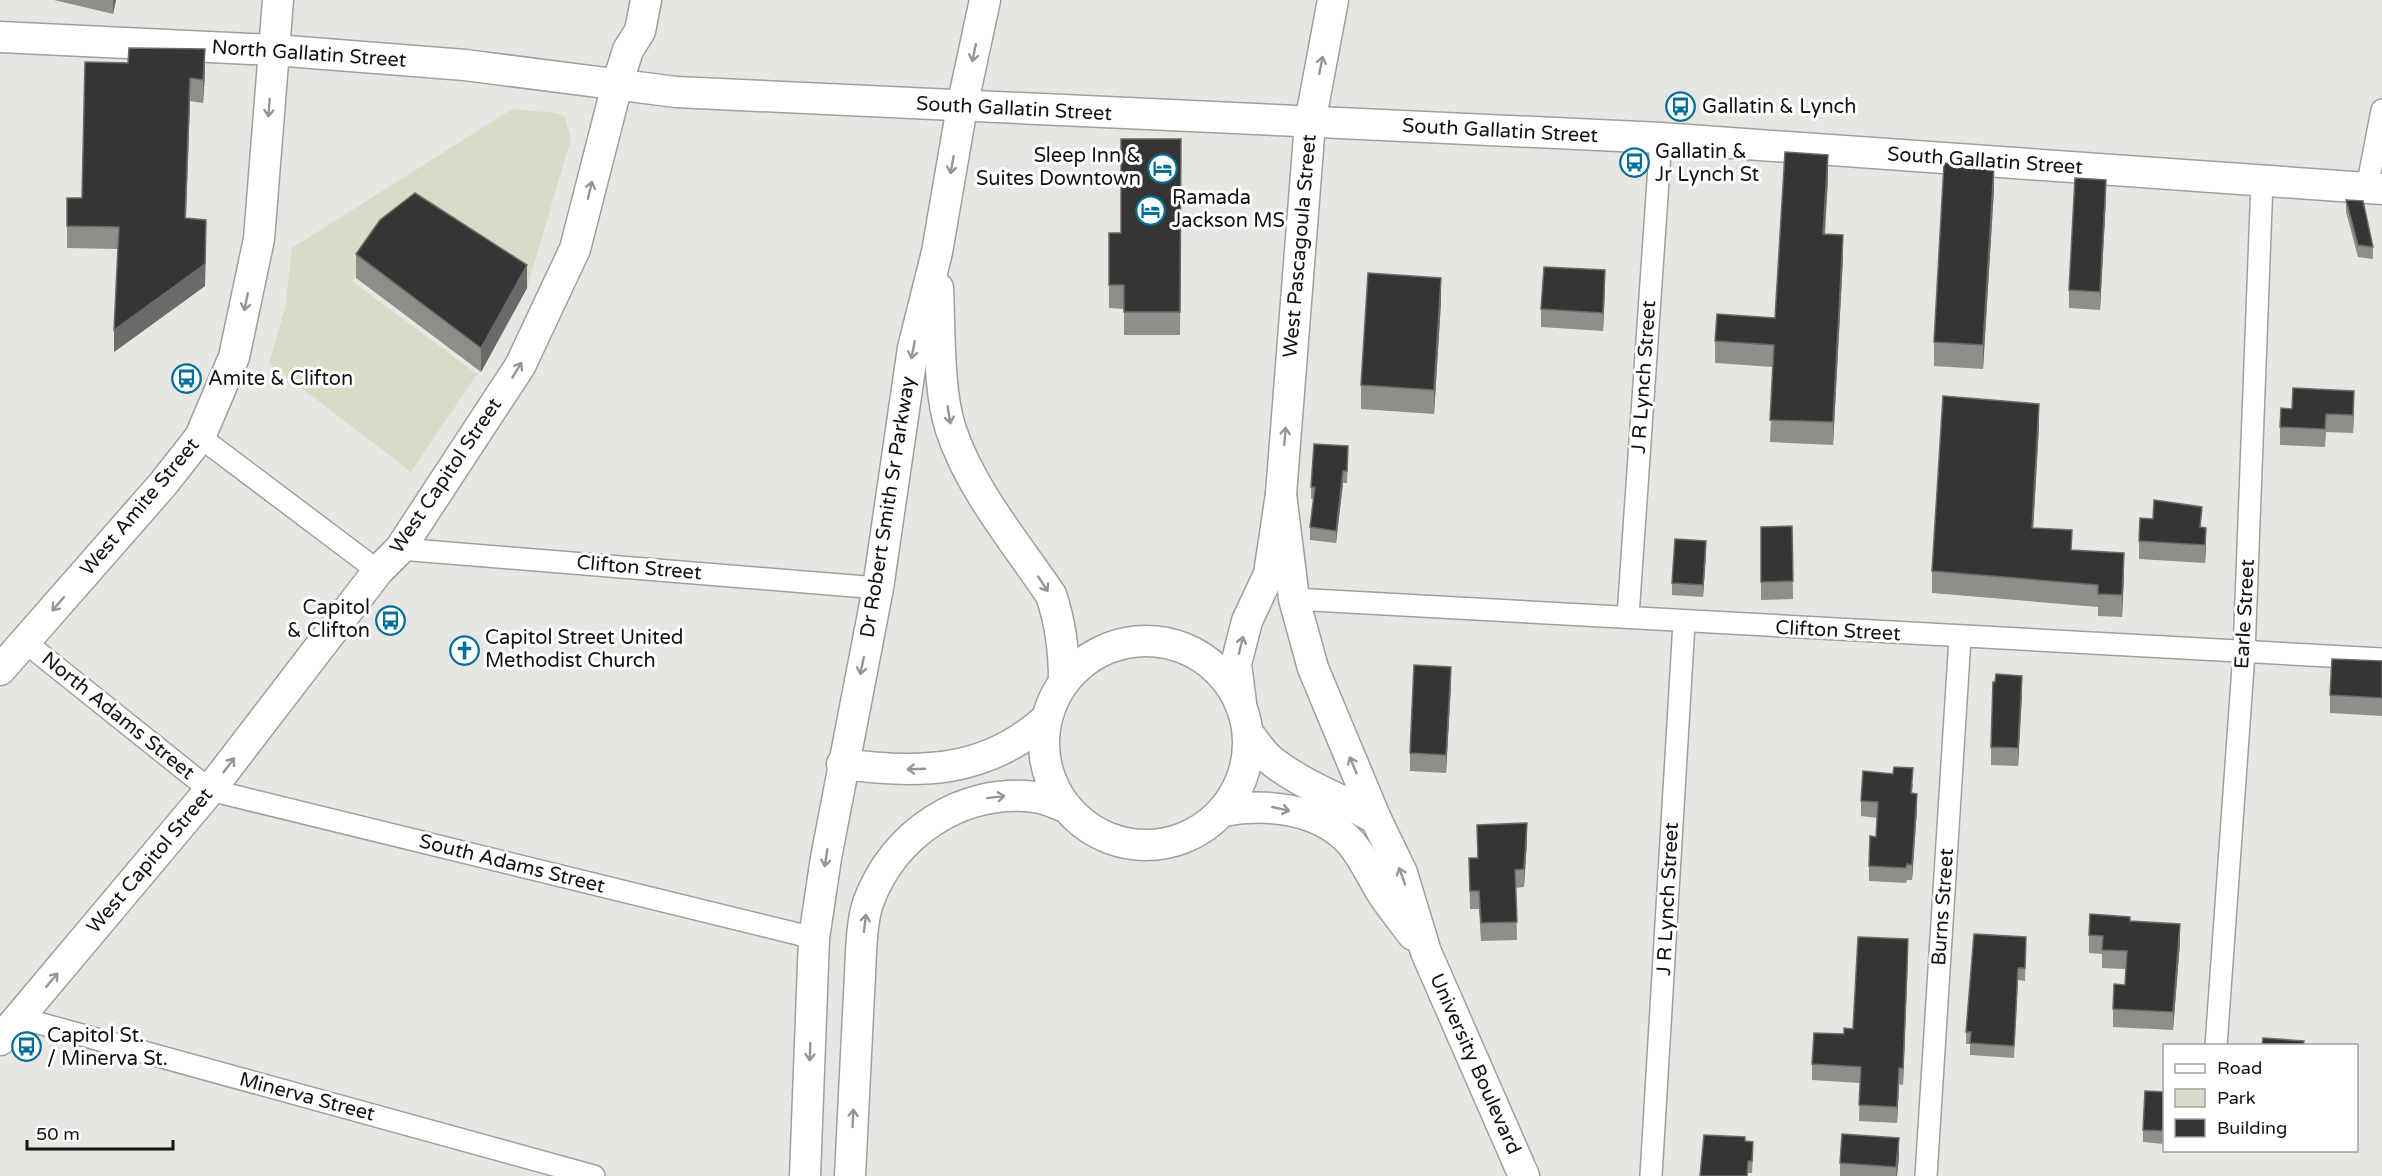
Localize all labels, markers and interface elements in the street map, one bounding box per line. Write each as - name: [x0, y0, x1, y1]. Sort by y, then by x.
- street label: North Gallatin Street: [211, 35, 408, 73]
- one-way arrow: [967, 44, 979, 63]
- one-way arrow: [1315, 56, 1326, 75]
- bus stop icon: Gallatin & Lynch: [1665, 91, 1697, 123]
- street label: South Gallatin Street: [915, 92, 1113, 126]
- place label: Gallatin & Lynch: [1702, 95, 1856, 119]
- one-way arrow: [264, 98, 275, 118]
- street label: South Gallatin Street: [1401, 114, 1599, 148]
- street label: West Pascagoula Street: [1278, 133, 1322, 359]
- place label: Gallatin & Jr Lynch St: [1655, 140, 1760, 187]
- street label: South Gallatin Street: [1886, 142, 2084, 180]
- place label: Sleep Inn & Suites Downtown: [976, 144, 1141, 191]
- bus stop icon: Gallatin & Jr Lynch St: [1618, 147, 1650, 179]
- hotel icon: Sleep Inn & Suites Downtown: [1146, 152, 1178, 184]
- one-way arrow: [946, 154, 957, 174]
- one-way arrow: [585, 181, 596, 200]
- place label: Ramada Jackson MS: [1172, 186, 1285, 233]
- hotel icon: Ramada Jackson MS: [1135, 194, 1167, 226]
- one-way arrow: [240, 291, 251, 311]
- street label: J R Lynch Street: [1627, 299, 1661, 454]
- one-way arrow: [907, 339, 918, 359]
- one-way arrow: [511, 362, 523, 379]
- bus stop icon: Amite & Clifton: [171, 363, 203, 395]
- place label: Amite & Clifton: [208, 367, 353, 391]
- street label: Dr Robert Smith Sr Parkway: [855, 374, 921, 639]
- street label: West Capitol Street: [385, 393, 507, 558]
- one-way arrow: [943, 405, 954, 424]
- one-way arrow: [1280, 426, 1291, 446]
- street label: West Amite Street: [75, 433, 205, 581]
- street label: Clifton Street: [575, 551, 703, 585]
- street label: Earle Street: [2230, 558, 2260, 670]
- one-way arrow: [1037, 575, 1049, 592]
- one-way arrow: [51, 596, 65, 611]
- place label: Capitol & Clifton: [287, 596, 370, 643]
- bus stop icon: Capitol & Clifton: [375, 604, 407, 636]
- street label: Clifton Street: [1775, 616, 1902, 646]
- place label: Capitol Street United Methodist Church: [485, 626, 683, 673]
- church icon: Capitol Street United Methodist Church: [448, 634, 480, 666]
- one-way arrow: [1236, 636, 1248, 655]
- street label: North Adams Street: [37, 647, 199, 785]
- one-way arrow: [856, 656, 867, 676]
- one-way arrow: [1347, 756, 1358, 775]
- one-way arrow: [223, 757, 236, 773]
- one-way arrow: [907, 763, 927, 775]
- street label: West Capitol Street: [82, 783, 218, 939]
- one-way arrow: [985, 791, 1005, 802]
- one-way arrow: [1271, 804, 1290, 815]
- street label: J R Lynch Street: [1652, 821, 1684, 976]
- street label: South Adams Street: [417, 829, 608, 899]
- street label: Burns Street: [1927, 847, 1959, 967]
- one-way arrow: [820, 848, 831, 867]
- one-way arrow: [1396, 867, 1407, 886]
- one-way arrow: [860, 914, 871, 933]
- street label: University Boulevard: [1424, 970, 1526, 1158]
- one-way arrow: [45, 972, 58, 988]
- place label: Capitol St. / Minerva St.: [47, 1024, 168, 1071]
- bus stop icon: Capitol St. / Minerva St.: [10, 1031, 42, 1063]
- one-way arrow: [804, 1042, 815, 1062]
- legend: [2163, 1044, 2358, 1152]
- text: Road: [2217, 1057, 2262, 1079]
- street label: Minerva Street: [237, 1067, 378, 1127]
- text: Park: [2217, 1087, 2256, 1109]
- one-way arrow: [848, 1108, 859, 1128]
- scale bar: [27, 1113, 172, 1151]
- text: Building: [2217, 1117, 2287, 1139]
- text: 50 m: [36, 1123, 80, 1145]

